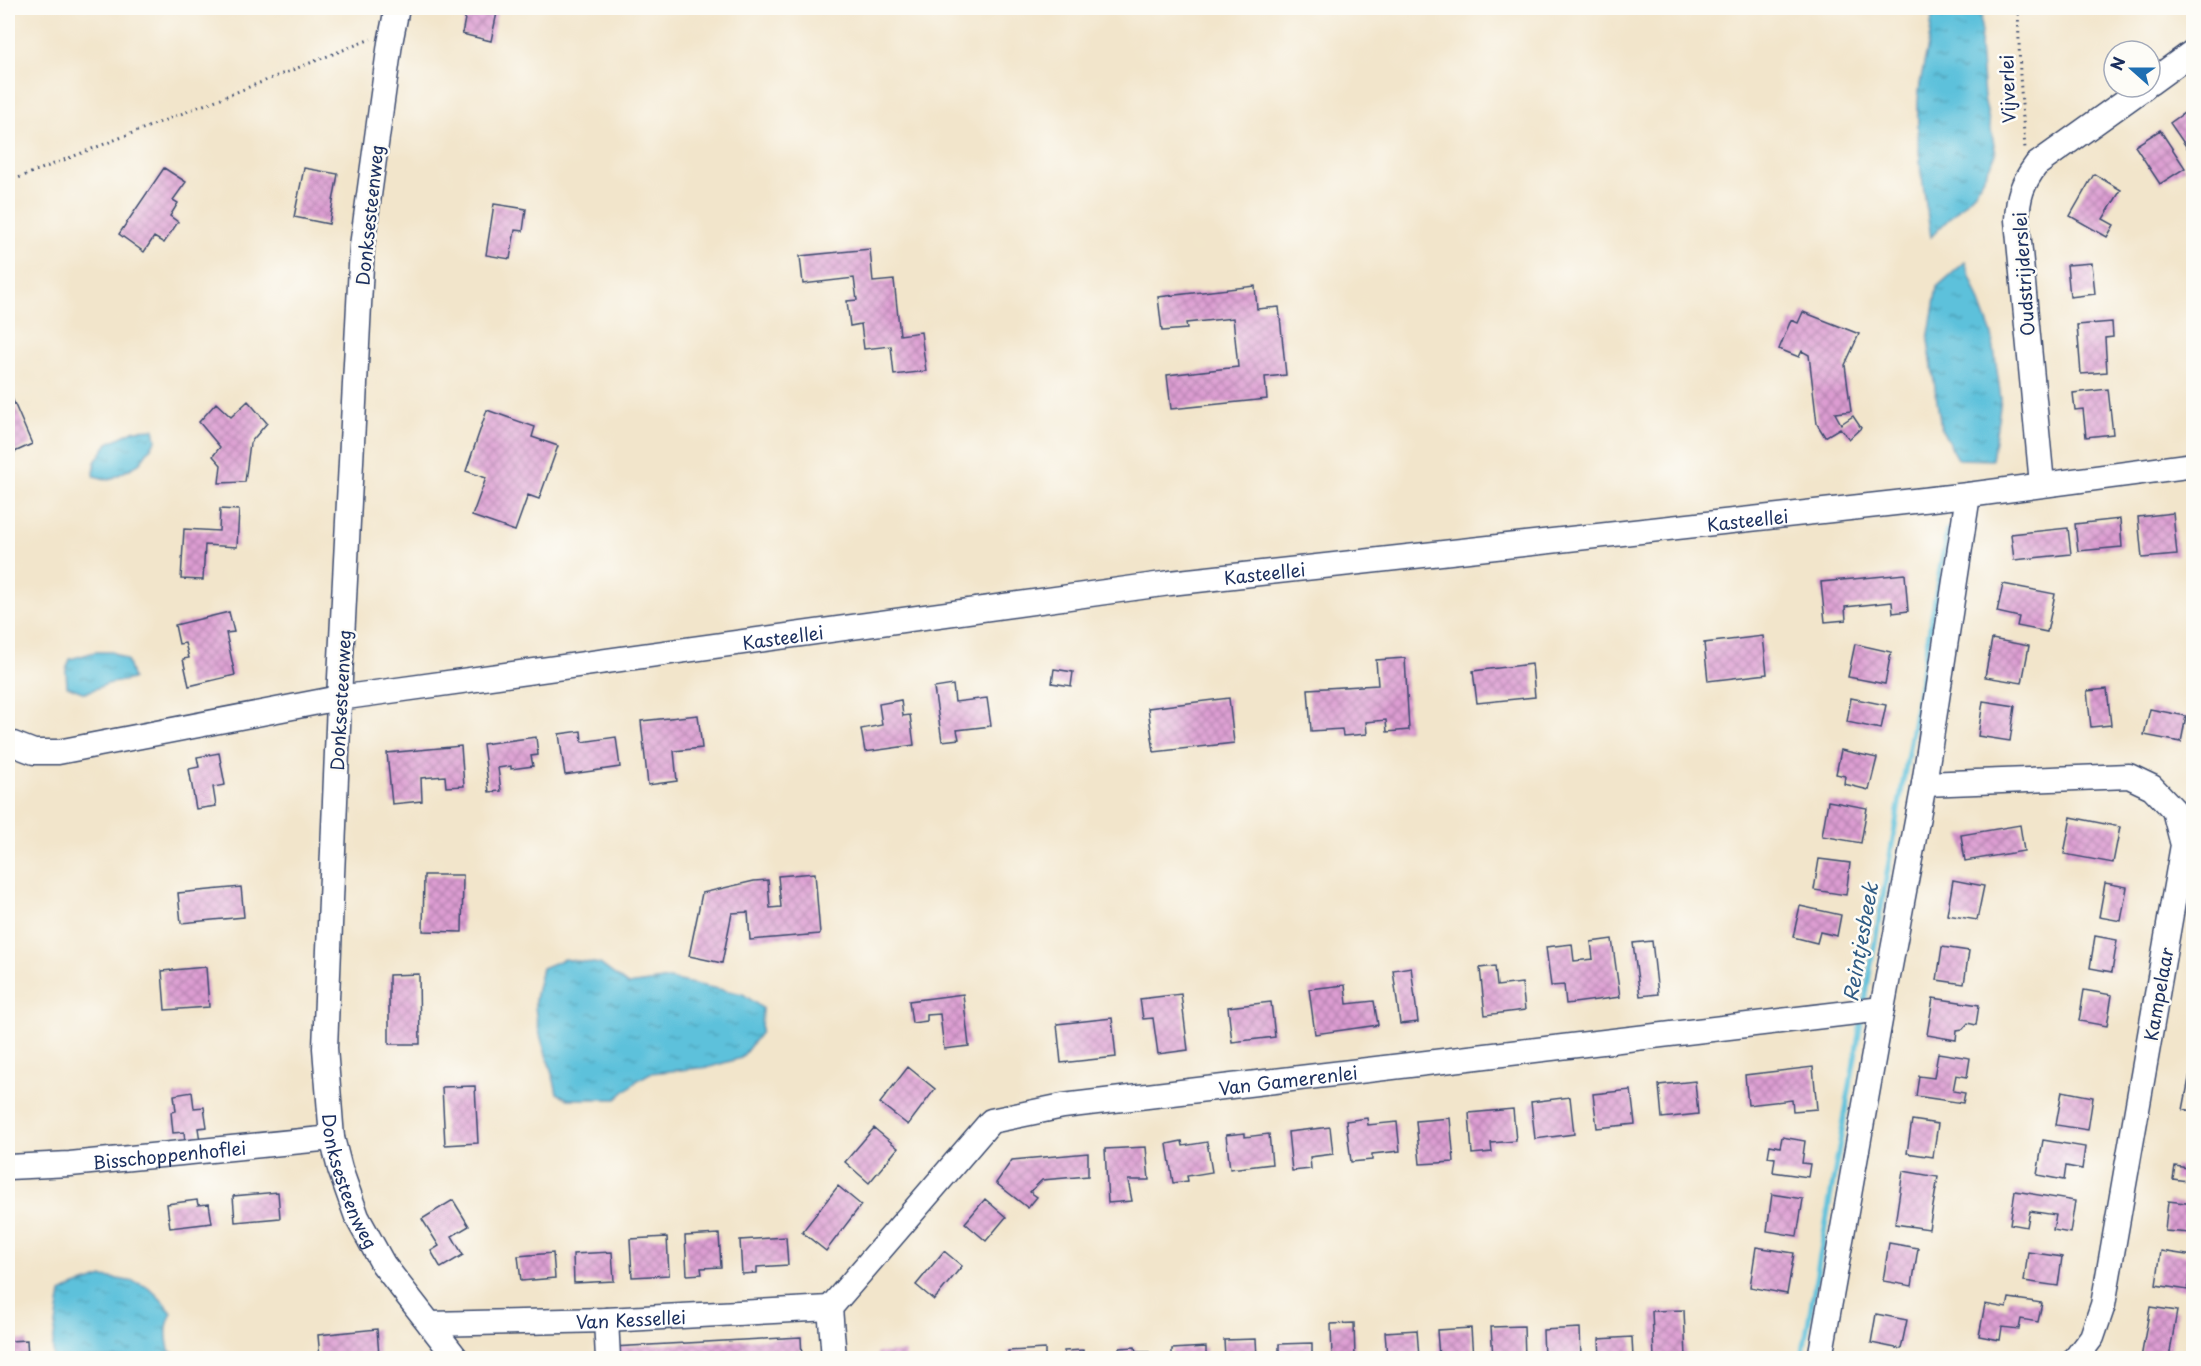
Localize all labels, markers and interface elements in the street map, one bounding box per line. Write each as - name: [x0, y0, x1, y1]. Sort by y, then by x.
- north arrow: [2102, 39, 2162, 99]
- text: N: [2104, 53, 2131, 73]
- street label: Vijverlei: [1992, 54, 2022, 124]
- street label: Donksesteenweg: [348, 143, 390, 287]
- street label: Oudstrijderslei: [2005, 211, 2041, 337]
- street label: Kasteellei: [1705, 501, 1790, 537]
- street label: Kasteellei: [1222, 555, 1307, 590]
- street label: Kasteellei: [740, 618, 825, 656]
- street label: Donksesteenweg: [323, 629, 357, 771]
- water label: Reintjesbeek: [1835, 879, 1885, 1004]
- street label: Kampelaar: [2137, 944, 2180, 1043]
- street label: Van Gamerenlei: [1217, 1058, 1359, 1101]
- street label: Donksesteenweg: [317, 1113, 385, 1253]
- street label: Bisschoppenhoflei: [91, 1133, 247, 1175]
- street label: Van Kessellei: [576, 1302, 687, 1334]

